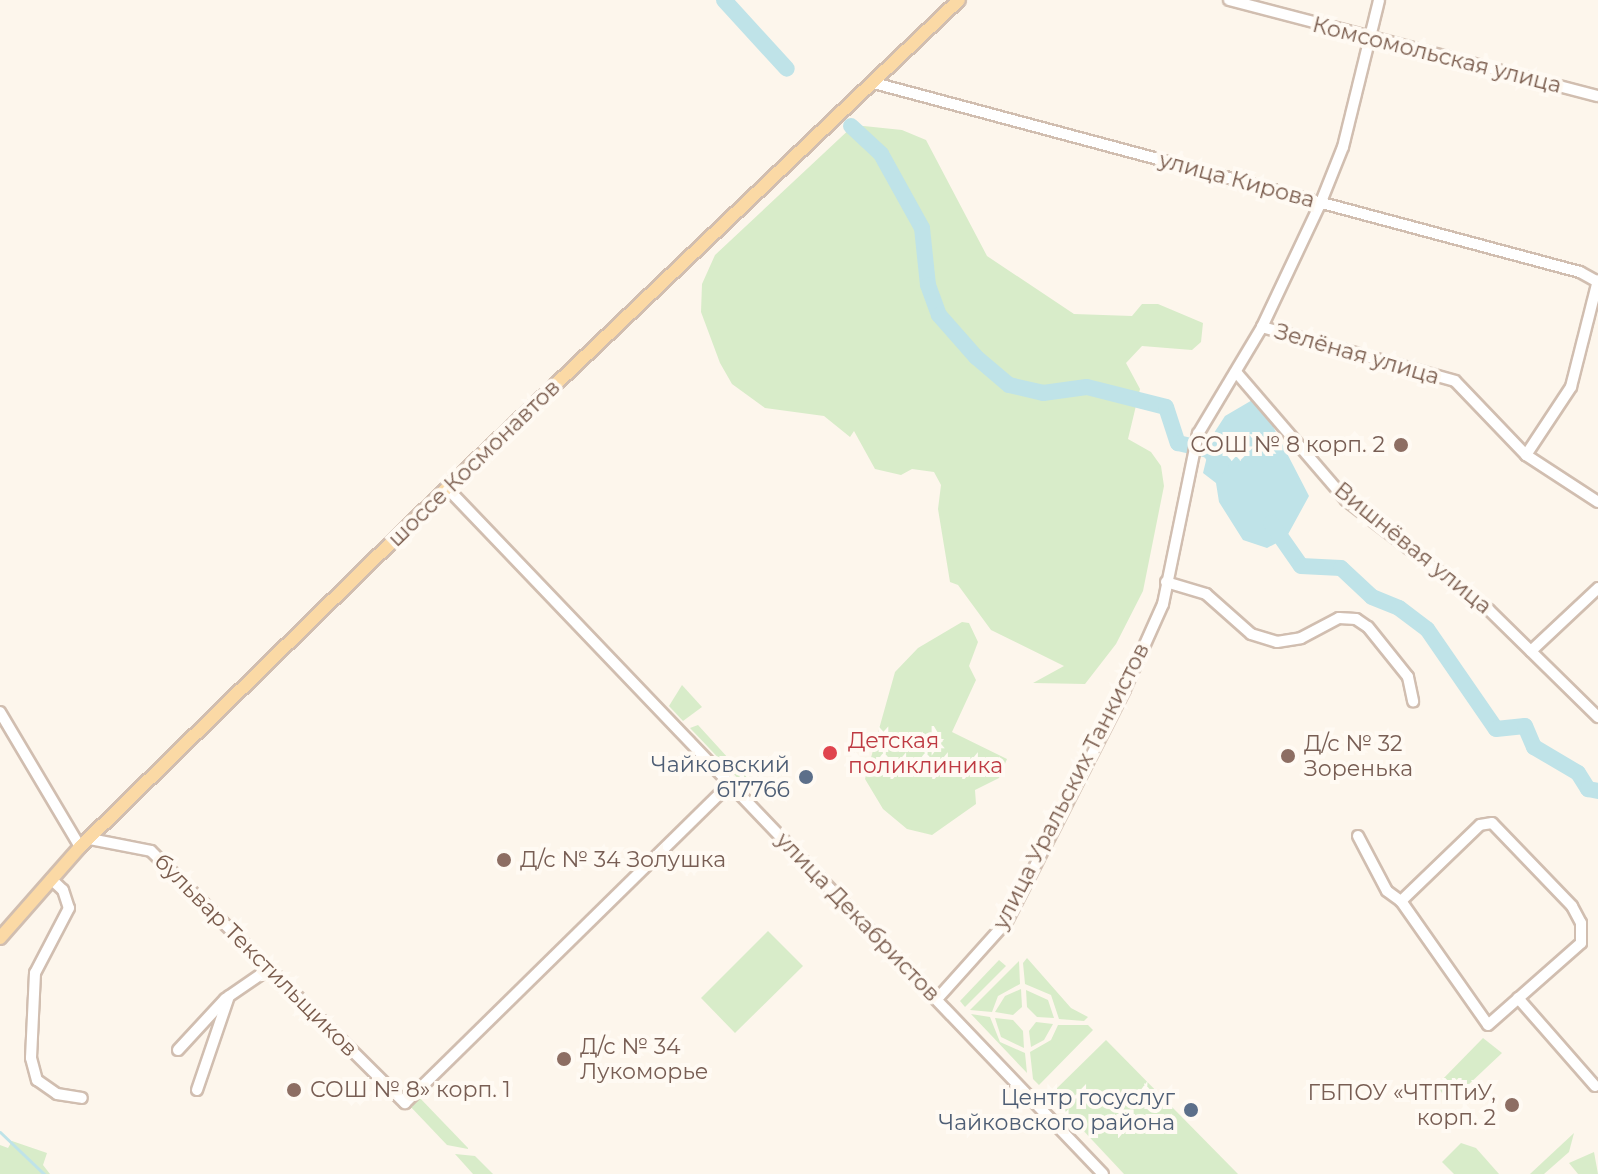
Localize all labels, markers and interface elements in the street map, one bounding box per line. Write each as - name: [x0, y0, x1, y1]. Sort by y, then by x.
- street label: Комсомольская улица: [1310, 11, 1564, 99]
- street label: улица Кирова: [1156, 147, 1318, 213]
- street label: Зелёная улица: [1272, 318, 1442, 390]
- street label: шоссе Космонавтов: [382, 374, 566, 552]
- place label: СОШ № 8 корп. 2: [1190, 432, 1385, 458]
- marker: СОШ № 8 корп. 2: [1392, 436, 1410, 454]
- street label: Вишнёвая улица: [1329, 477, 1497, 619]
- street label: улица Уральских Танкистов: [987, 638, 1155, 934]
- place label: Детская поликлиника: [848, 727, 1003, 778]
- place label: Д/с № 32 Зоренька: [1304, 730, 1413, 782]
- marker: Детская поликлиника: [819, 742, 841, 764]
- marker: Д/с № 32 Зоренька: [1279, 747, 1297, 765]
- place label: Чайковский 617766: [651, 751, 790, 802]
- marker: Чайковский 617766: [797, 768, 815, 786]
- street label: улица Декабристов: [770, 827, 946, 1007]
- place label: Д/с № 34 Золушка: [520, 847, 726, 873]
- street label: бульвар Текстильщиков: [149, 848, 363, 1062]
- marker: Д/с № 34 Золушка: [495, 851, 513, 869]
- place label: Д/с № 34 Лукоморье: [580, 1033, 708, 1084]
- marker: Д/с № 34 Лукоморье: [555, 1050, 573, 1068]
- place label: СОШ № 8» корп. 1: [310, 1077, 511, 1103]
- place label: ГБПОУ «ЧТПТиУ, корп. 2: [1307, 1079, 1496, 1130]
- marker: СОШ № 8» корп. 1: [285, 1081, 303, 1099]
- place label: Центр госуслуг Чайковского района: [938, 1084, 1175, 1136]
- marker: ГБПОУ «ЧТПТиУ, корп. 2: [1503, 1096, 1521, 1114]
- marker: Центр госуслуг Чайковского района: [1182, 1101, 1200, 1119]

